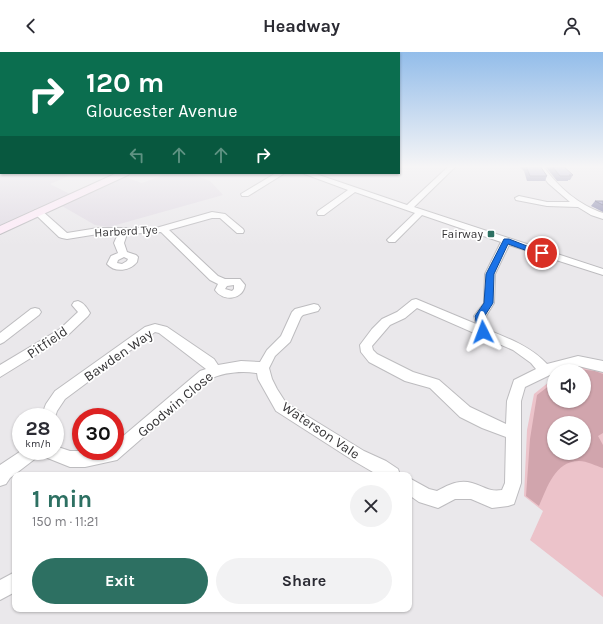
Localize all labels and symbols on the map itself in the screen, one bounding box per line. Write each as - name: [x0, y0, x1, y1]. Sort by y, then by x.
- street label: Harberd Tye: [94, 222, 158, 240]
- place label: Fairway: [442, 227, 483, 241]
- marker: Fairway: [486, 229, 496, 239]
- pin: [525, 236, 559, 270]
- position arrow: [462, 311, 504, 353]
- street label: Pitfield: [24, 323, 71, 362]
- street label: Bawden Way: [81, 325, 156, 385]
- street label: Goodwin Close: [134, 368, 217, 441]
- street label: Waterson Vale: [279, 398, 363, 463]
- speed limit sign: 30: [72, 408, 124, 460]

